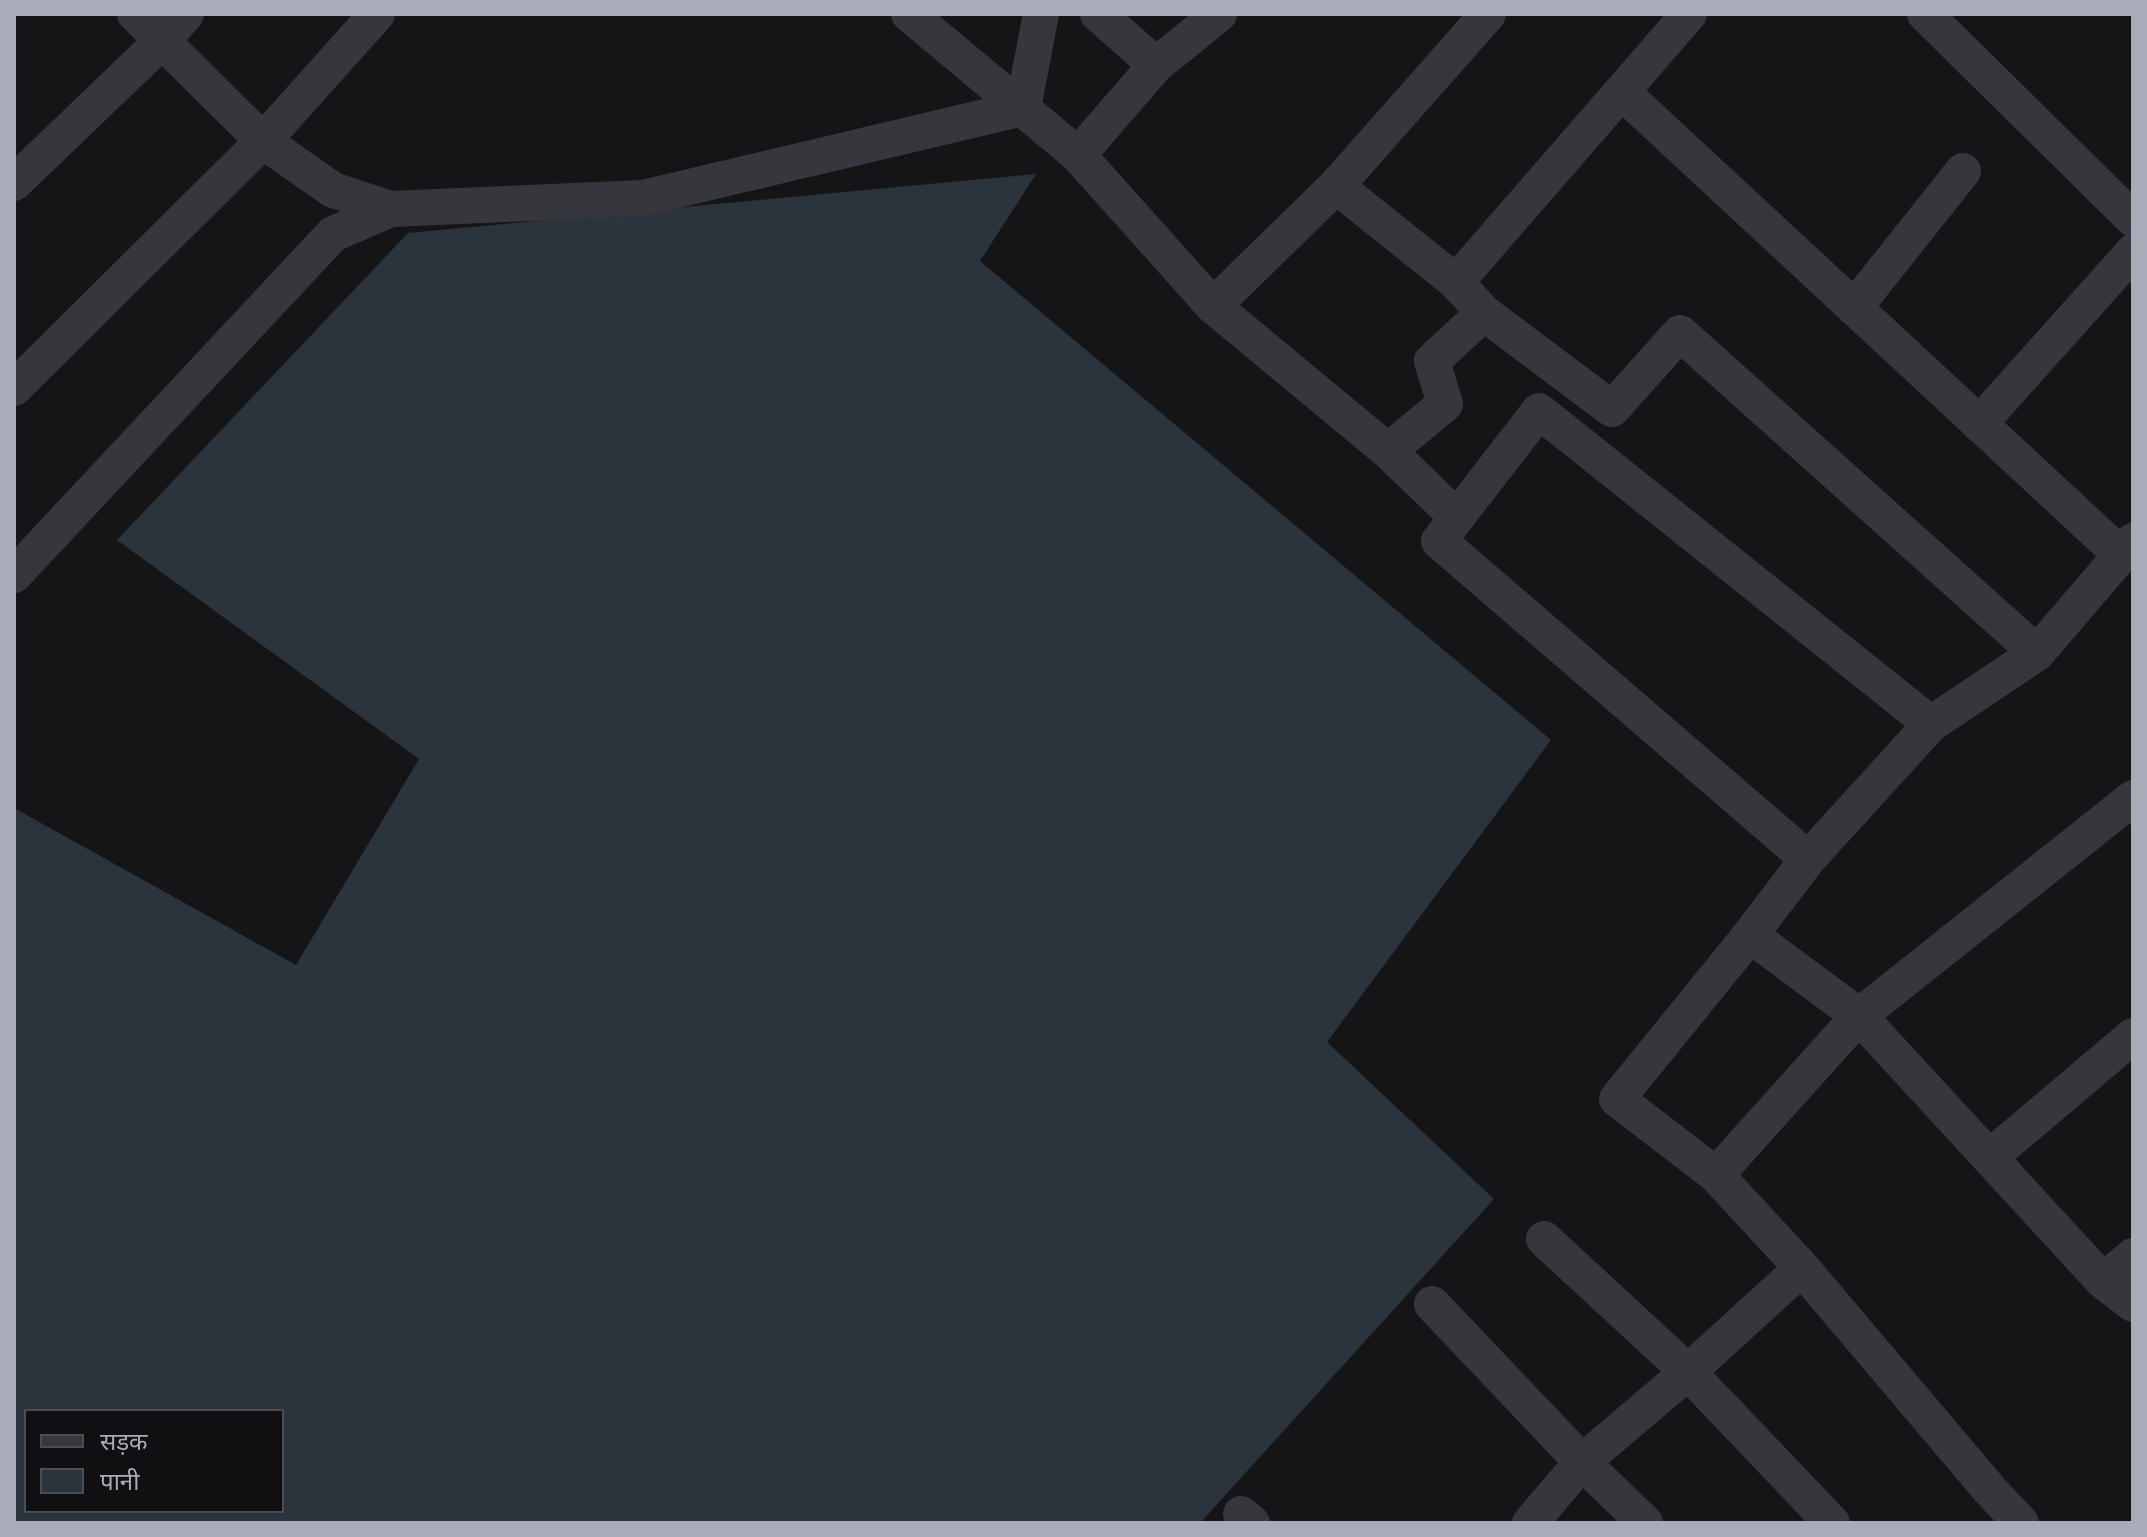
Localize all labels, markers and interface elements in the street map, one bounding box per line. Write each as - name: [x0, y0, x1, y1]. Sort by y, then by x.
- legend: [24, 1409, 284, 1513]
- text: सड़क: [100, 1423, 148, 1459]
- text: पानी: [100, 1463, 139, 1499]

